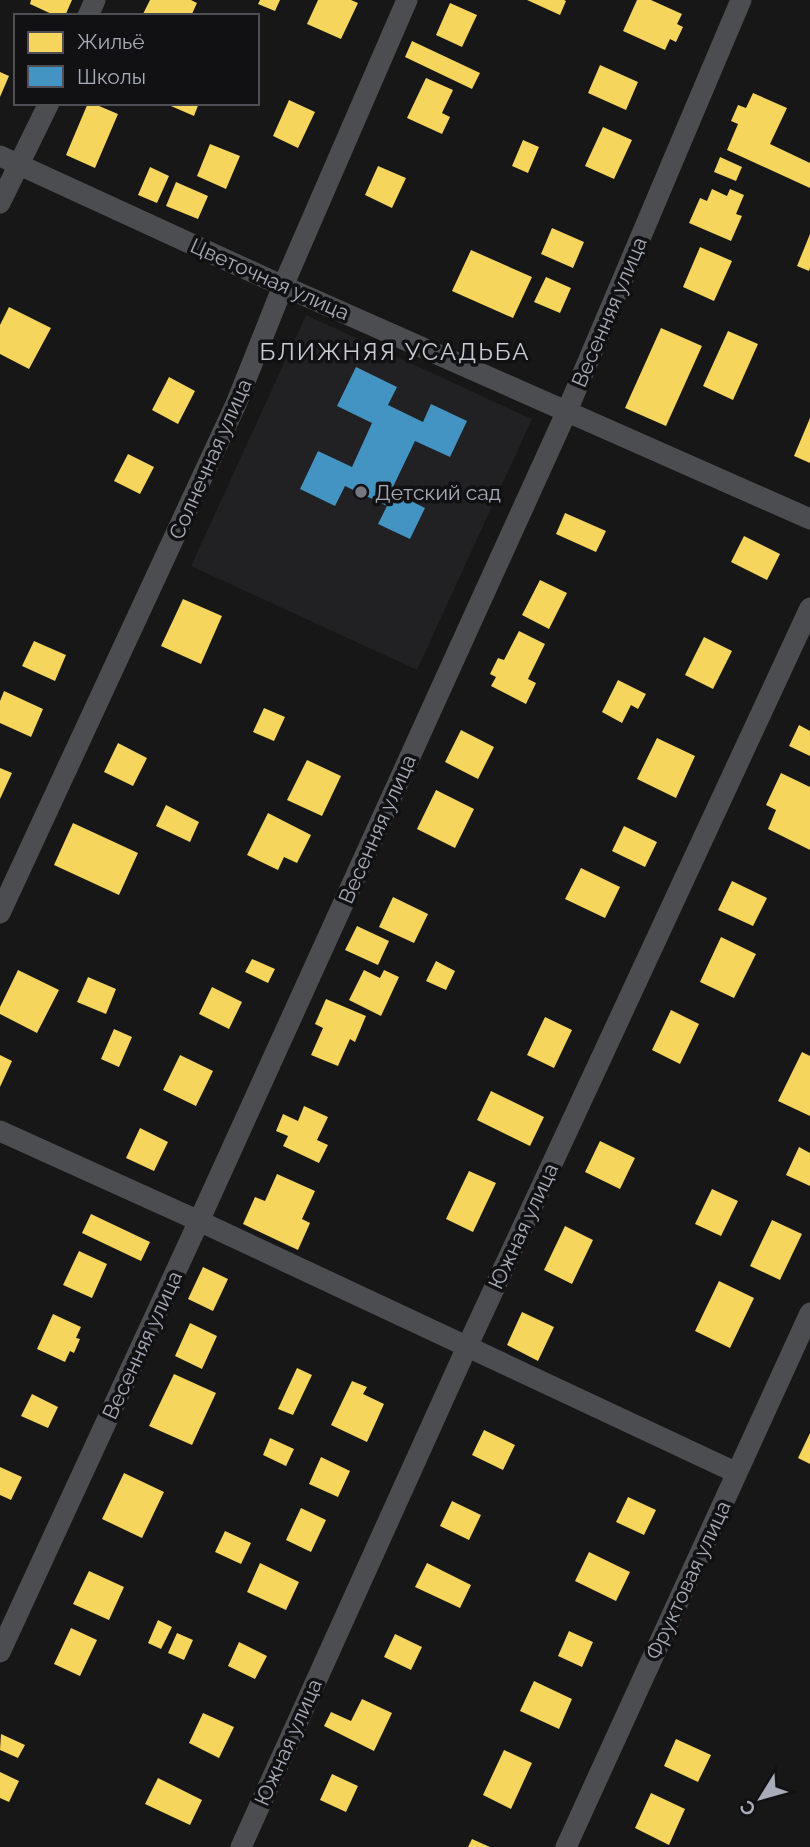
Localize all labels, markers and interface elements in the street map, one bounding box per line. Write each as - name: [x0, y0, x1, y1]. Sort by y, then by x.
- legend: [14, 14, 259, 105]
- text: Жильё: [77, 29, 145, 54]
- text: Школы: [77, 64, 146, 89]
- street label: Цветочная улица: [187, 233, 353, 325]
- street label: Весенняя улица: [566, 233, 652, 391]
- district label: БЛИЖНЯЯ УСАДЬБА: [260, 337, 530, 366]
- street label: Солнечная улица: [163, 375, 257, 543]
- place label: Детский сад: [375, 480, 501, 505]
- marker: Детский сад: [353, 484, 369, 500]
- street label: Весенняя улица: [333, 751, 421, 907]
- street label: Южная улица: [483, 1159, 563, 1293]
- street label: Весенняя улица: [97, 1267, 187, 1423]
- street label: Фруктовая улица: [640, 1497, 736, 1663]
- street label: Южная улица: [249, 1675, 327, 1809]
- north arrow: [726, 1763, 796, 1833]
- text: С: [735, 1796, 760, 1820]

